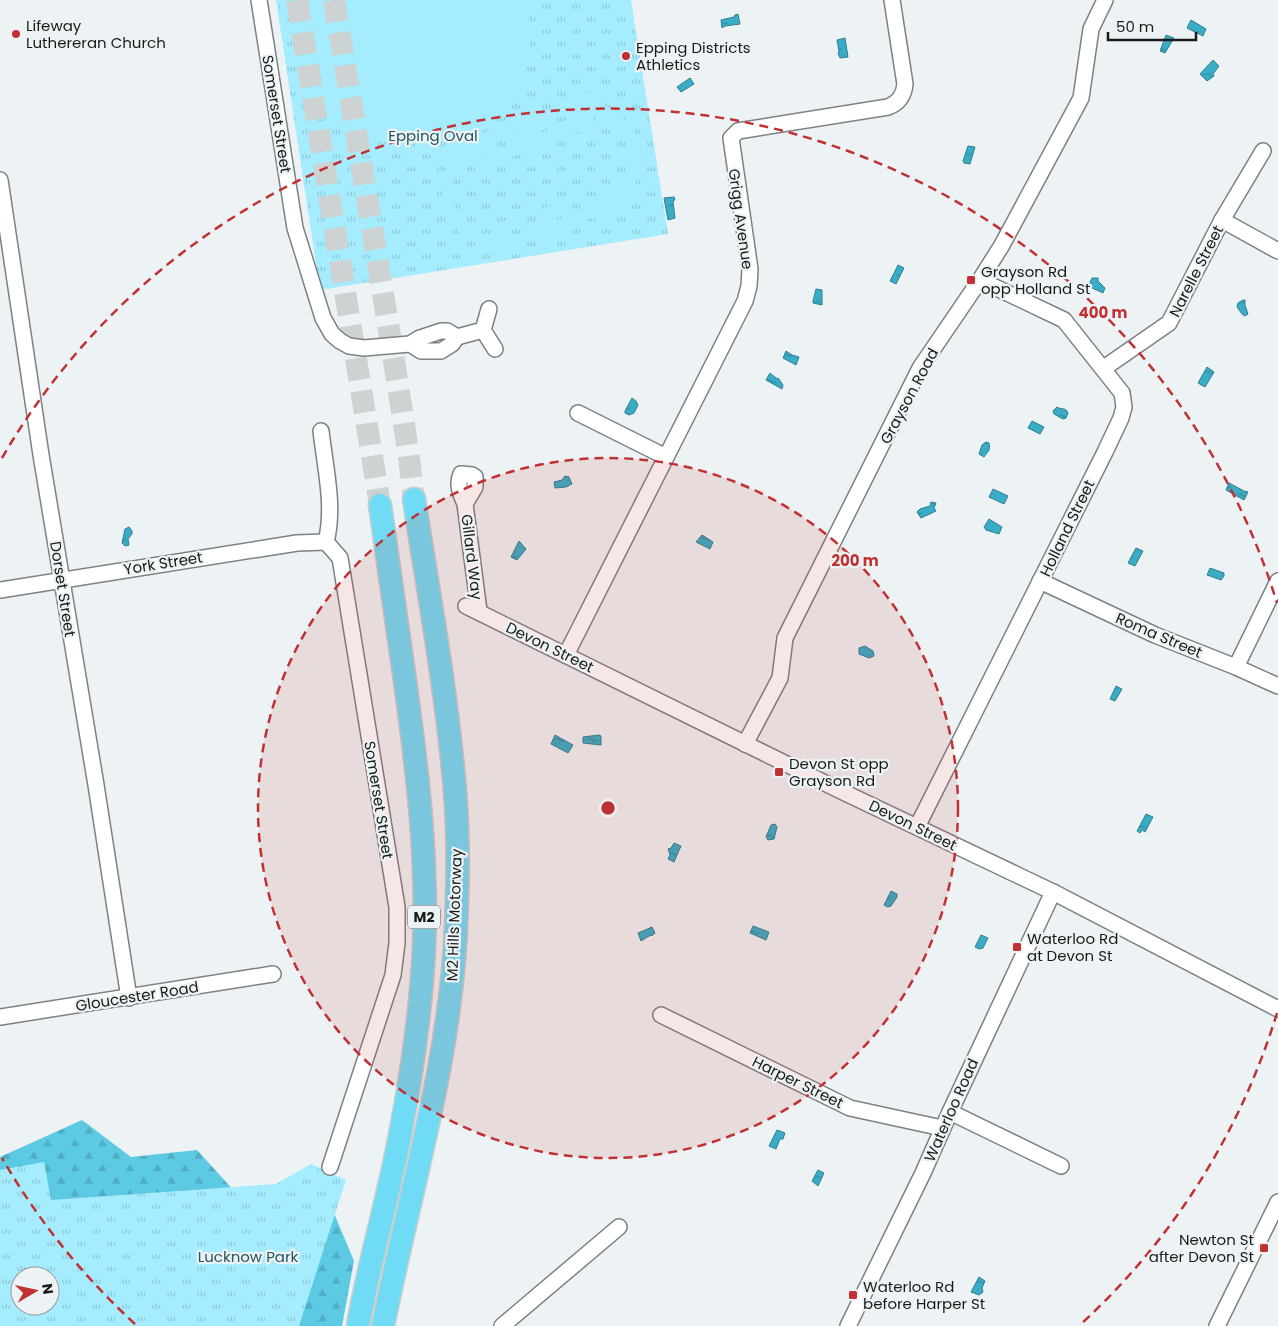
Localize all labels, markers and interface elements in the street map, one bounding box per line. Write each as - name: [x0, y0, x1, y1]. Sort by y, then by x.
- scale bar: [1108, 10, 1196, 42]
- place label: Lifeway Luthereran Church: [26, 15, 166, 53]
- text: 50 m: [1116, 16, 1154, 37]
- marker: Lifeway Luthereran Church: [10, 28, 22, 40]
- place label: Epping Districts Athletics: [636, 37, 751, 75]
- marker: Epping Districts Athletics: [620, 50, 632, 62]
- street label: Somerset Street: [257, 53, 297, 175]
- park label: Epping Oval: [388, 125, 478, 146]
- street label: Grigg Avenue: [724, 167, 758, 271]
- street label: Narelle Street: [1164, 222, 1228, 320]
- place label: Grayson Rd opp Holland St: [981, 261, 1090, 299]
- marker: Grayson Rd opp Holland St: [965, 274, 977, 286]
- text: 400 m: [1079, 302, 1128, 323]
- street label: Grayson Road: [875, 344, 943, 448]
- street label: Holland Street: [1035, 476, 1099, 580]
- street label: Gillard Way: [456, 513, 488, 601]
- street label: Dorset Street: [45, 540, 81, 638]
- street label: York Street: [122, 546, 204, 580]
- text: 200 m: [831, 550, 879, 571]
- street label: Roma Street: [1112, 607, 1206, 663]
- street label: Devon Street: [503, 617, 597, 677]
- street label: Somerset Street: [359, 739, 399, 861]
- place label: Devon St opp Grayson Rd: [789, 753, 889, 791]
- marker: Devon St opp Grayson Rd: [773, 766, 785, 778]
- street label: Devon Street: [866, 795, 960, 855]
- centre of rings: [599, 799, 617, 817]
- street label: M2 Hills Motorway: [441, 848, 467, 982]
- road number: M2: [408, 906, 440, 929]
- place label: Waterloo Rd at Devon St: [1027, 928, 1118, 966]
- marker: Waterloo Rd at Devon St: [1011, 941, 1023, 953]
- street label: Gloucester Road: [74, 976, 200, 1016]
- street label: Harper Street: [749, 1051, 847, 1113]
- street label: Waterloo Road: [919, 1055, 983, 1165]
- place label: Newton St after Devon St: [1149, 1229, 1254, 1267]
- marker: Newton St after Devon St: [1258, 1242, 1270, 1254]
- park label: Lucknow Park: [198, 1246, 299, 1267]
- north arrow: [10, 1266, 60, 1316]
- place label: Waterloo Rd before Harper St: [863, 1276, 985, 1314]
- text: N: [37, 1282, 59, 1296]
- marker: Waterloo Rd before Harper St: [847, 1289, 859, 1301]

